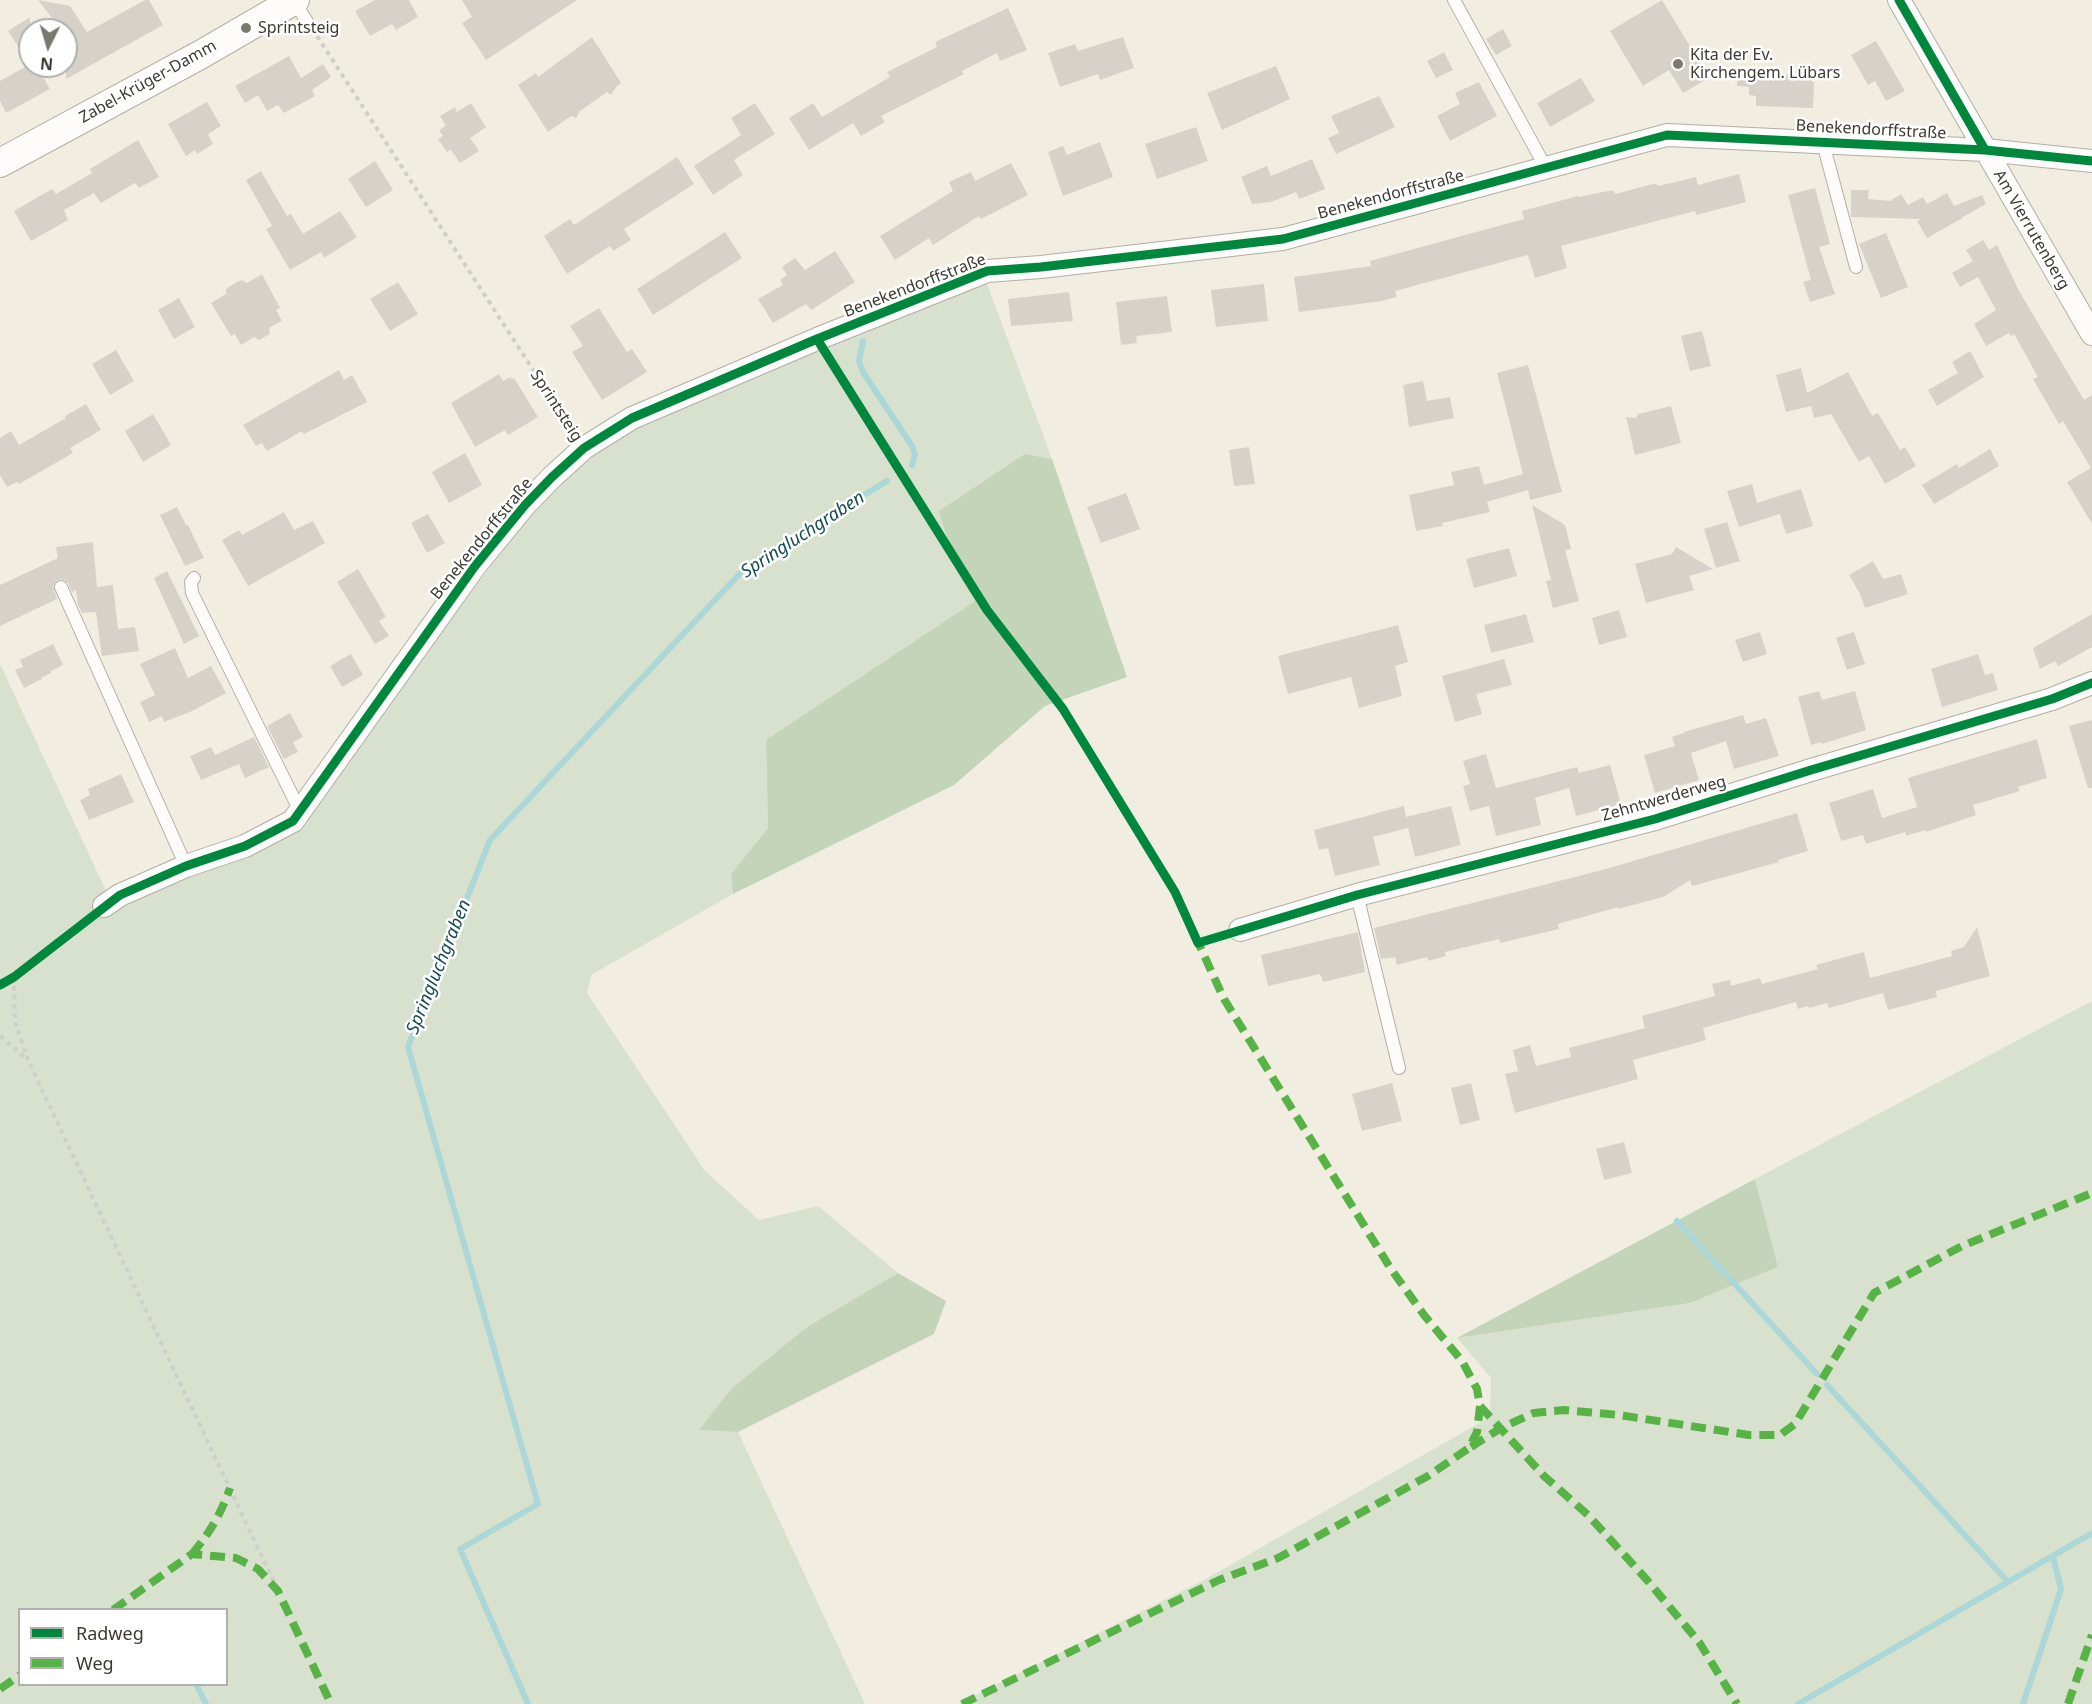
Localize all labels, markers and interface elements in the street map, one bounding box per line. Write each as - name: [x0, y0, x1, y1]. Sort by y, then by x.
- north arrow: [18, 18, 78, 78]
- place label: Sprintsteig: [258, 18, 339, 38]
- marker: Sprintsteig: [239, 21, 253, 35]
- street label: Zabel-Krüger-Damm: [76, 36, 220, 128]
- place label: Kita der Ev. Kirchengem. Lübars: [1690, 45, 1840, 83]
- text: N: [39, 52, 54, 75]
- marker: Kita der Ev. Kirchengem. Lübars: [1671, 57, 1685, 71]
- street label: Benekendorffstraße: [1795, 116, 1947, 144]
- street label: Benekendorffstraße: [1316, 166, 1466, 224]
- street label: Am Vierrutenberg: [1989, 167, 2073, 293]
- street label: Benekendorffstraße: [841, 250, 989, 322]
- street label: Sprintsteig: [526, 367, 586, 445]
- street label: Benekendorffstraße: [427, 474, 537, 604]
- water label: Springluchgraben: [737, 487, 869, 583]
- street label: Zehntwerderweg: [1600, 772, 1728, 826]
- water label: Springluchgraben: [402, 897, 476, 1037]
- legend: [18, 1608, 228, 1686]
- text: Radweg: [76, 1621, 144, 1645]
- text: Weg: [76, 1651, 114, 1675]

